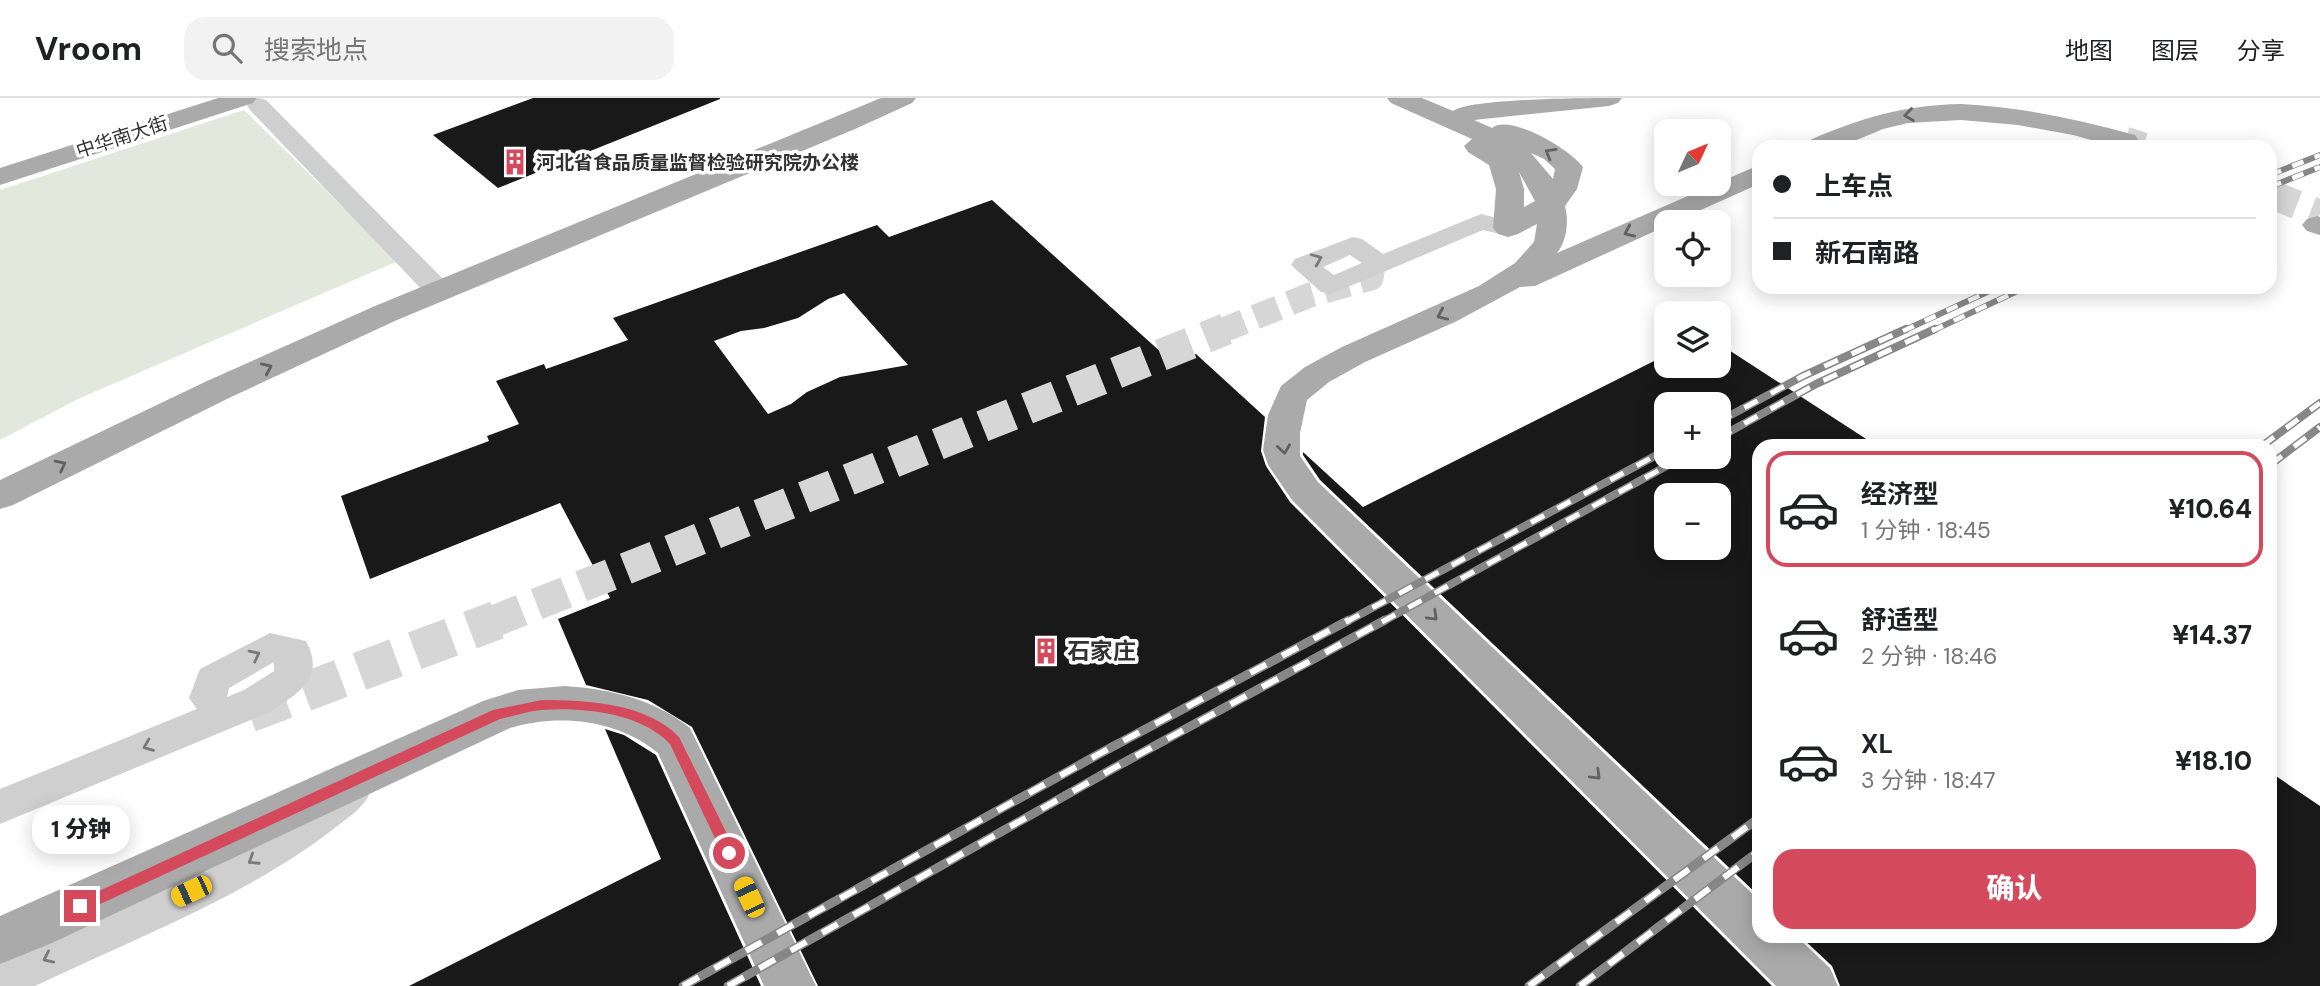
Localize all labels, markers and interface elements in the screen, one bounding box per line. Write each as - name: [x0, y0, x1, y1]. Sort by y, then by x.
- search box: [184, 17, 674, 80]
- text: Vroom: [35, 27, 142, 70]
- icon: search: [208, 29, 246, 67]
- text: 搜索地点: [264, 33, 368, 67]
- text: 地图: [2065, 35, 2113, 66]
- text: 图层: [2151, 35, 2199, 66]
- text: 分享: [2237, 35, 2285, 66]
- one-way arrow: [1903, 108, 1915, 123]
- street label: 中华南大街: [73, 110, 171, 164]
- north arrow: [1654, 119, 1731, 196]
- map controls: [1654, 119, 1731, 560]
- building icon: 河北省食品质量监督检验研究院办公楼: [500, 147, 530, 177]
- one-way arrow: [1545, 148, 1558, 161]
- place label: 河北省食品质量监督检验研究院办公楼: [536, 150, 859, 175]
- text: 上车点: [1815, 169, 1893, 203]
- button: locate: [1654, 210, 1731, 287]
- one-way arrow: [1624, 223, 1637, 237]
- text: 新石南路: [1815, 236, 1919, 270]
- one-way arrow: [1311, 254, 1323, 268]
- button: layers: [1654, 301, 1731, 378]
- one-way arrow: [1437, 307, 1449, 321]
- one-way arrow: [259, 362, 272, 376]
- button: +: [1654, 392, 1731, 469]
- one-way arrow: [1276, 443, 1291, 455]
- one-way arrow: [54, 460, 66, 474]
- text: 经济型: [1861, 477, 1939, 511]
- icon: car: [1777, 478, 1840, 541]
- button: −: [1654, 483, 1731, 560]
- text: ¥10.64: [2169, 492, 2252, 526]
- text: 1 分钟 · 18:45: [1861, 515, 1991, 545]
- text: 舒适型: [1861, 603, 1939, 637]
- icon: car: [1777, 604, 1840, 667]
- one-way arrow: [1425, 608, 1438, 621]
- text: ¥14.37: [2172, 618, 2252, 652]
- building icon: 石家庄: [1031, 636, 1061, 666]
- place label: 石家庄: [1067, 636, 1136, 666]
- text: 2 分钟 · 18:46: [1861, 641, 1997, 671]
- one-way arrow: [248, 649, 260, 663]
- text: XL: [1861, 727, 1893, 761]
- icon: car: [1777, 730, 1840, 793]
- one-way arrow: [142, 738, 154, 752]
- text: ¥18.10: [2175, 744, 2252, 778]
- text: 3 分钟 · 18:47: [1861, 765, 1996, 795]
- one-way arrow: [1588, 767, 1601, 780]
- callout: 1 分钟: [31, 804, 129, 854]
- text: 1 分钟: [51, 814, 111, 844]
- route start: [713, 837, 745, 869]
- button: 确认: [1773, 849, 2256, 929]
- one-way arrow: [248, 852, 261, 864]
- car: [168, 873, 215, 909]
- car: [731, 874, 768, 920]
- route end: [64, 890, 96, 922]
- one-way arrow: [43, 950, 55, 964]

